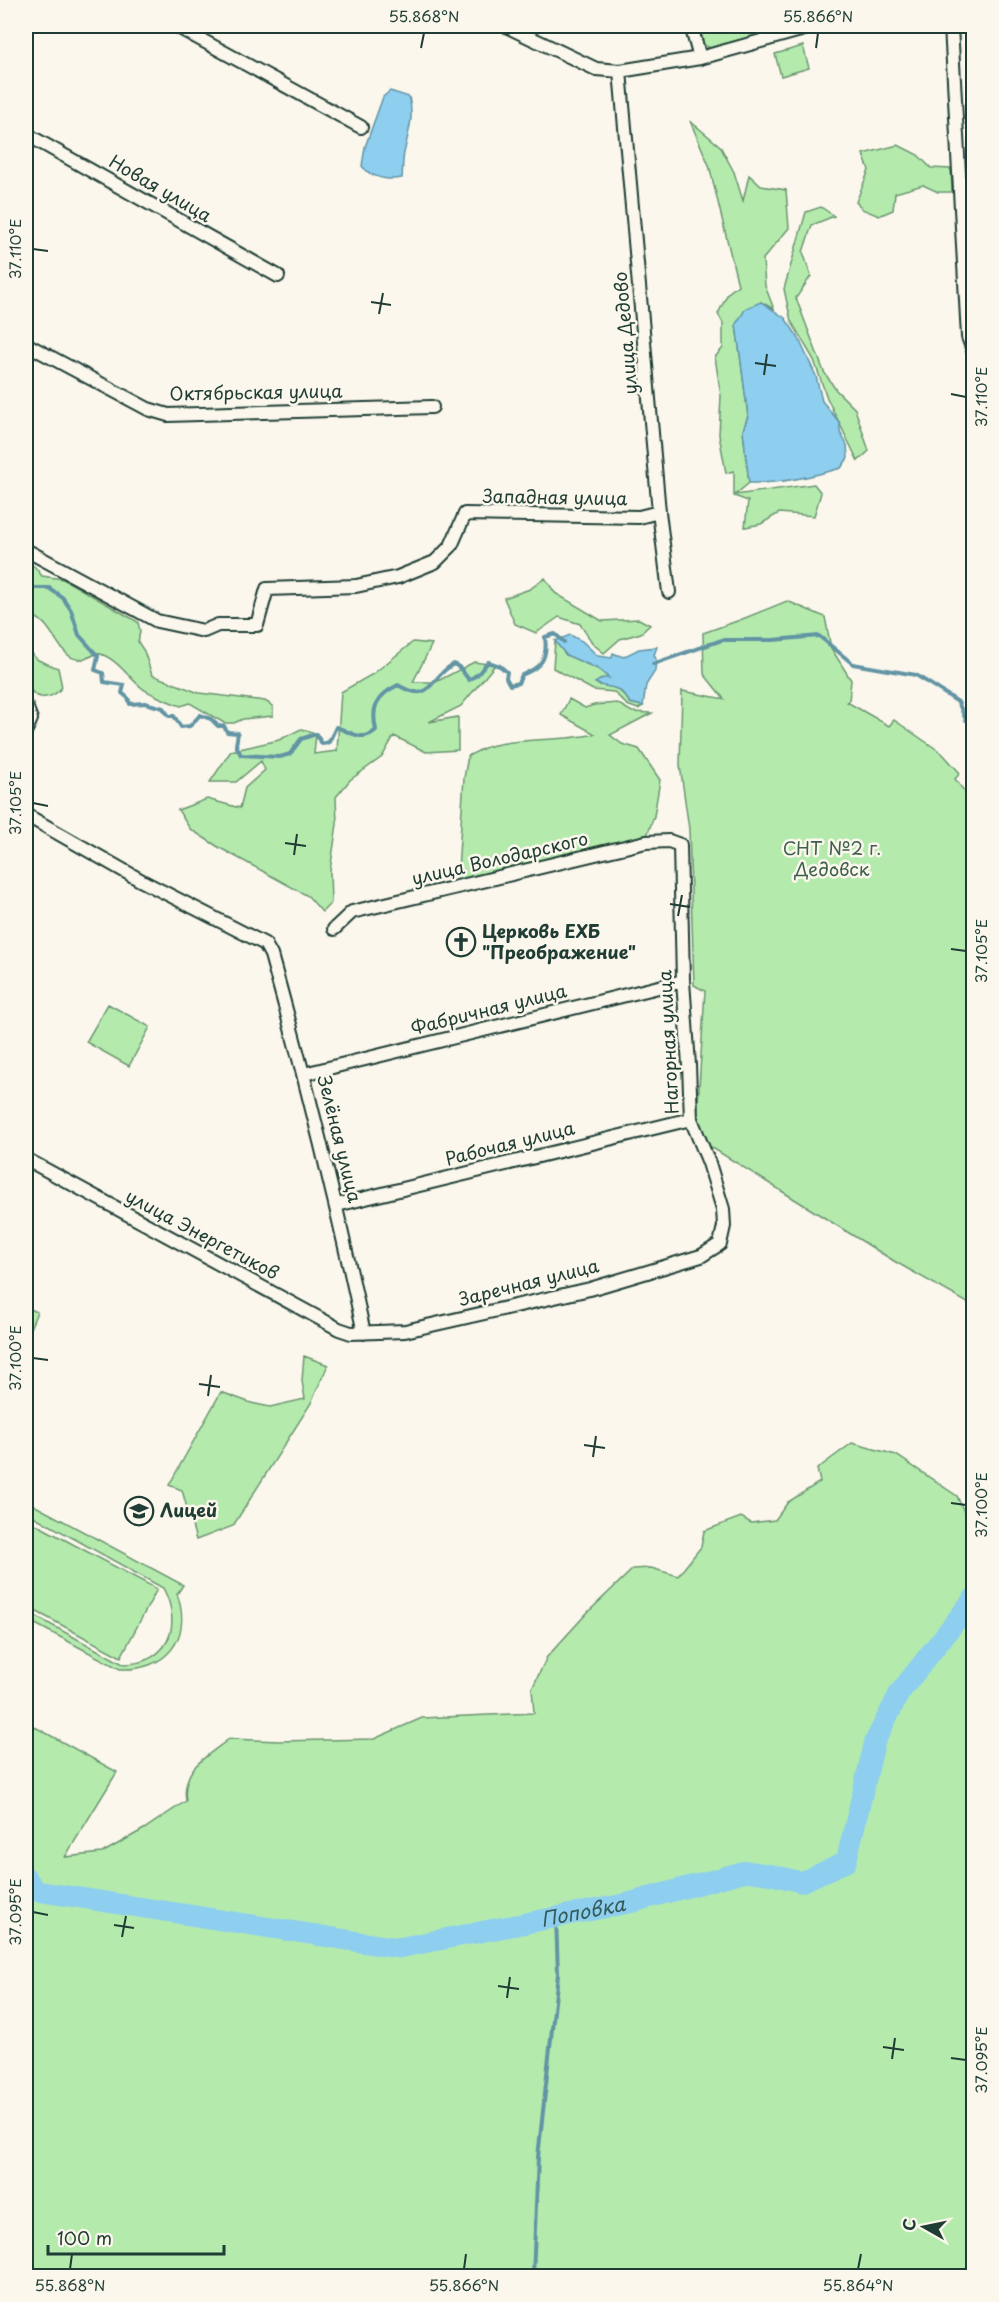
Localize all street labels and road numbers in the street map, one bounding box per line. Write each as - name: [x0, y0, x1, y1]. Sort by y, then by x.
- street label: Новая улица: [104, 147, 218, 228]
- street label: улица Дедово: [606, 271, 643, 396]
- street label: Октябрьская улица: [169, 376, 343, 407]
- street label: Западная улица: [482, 482, 628, 511]
- street label: улица Володарского: [409, 824, 591, 891]
- street label: Нагорная улица: [650, 969, 685, 1115]
- street label: Фабричная улица: [408, 976, 570, 1041]
- street label: Зелёная улица: [312, 1072, 370, 1206]
- street label: Рабочая улица: [442, 1113, 578, 1172]
- street label: улица Энергетиков: [121, 1182, 284, 1286]
- street label: Заречная улица: [456, 1251, 602, 1312]

